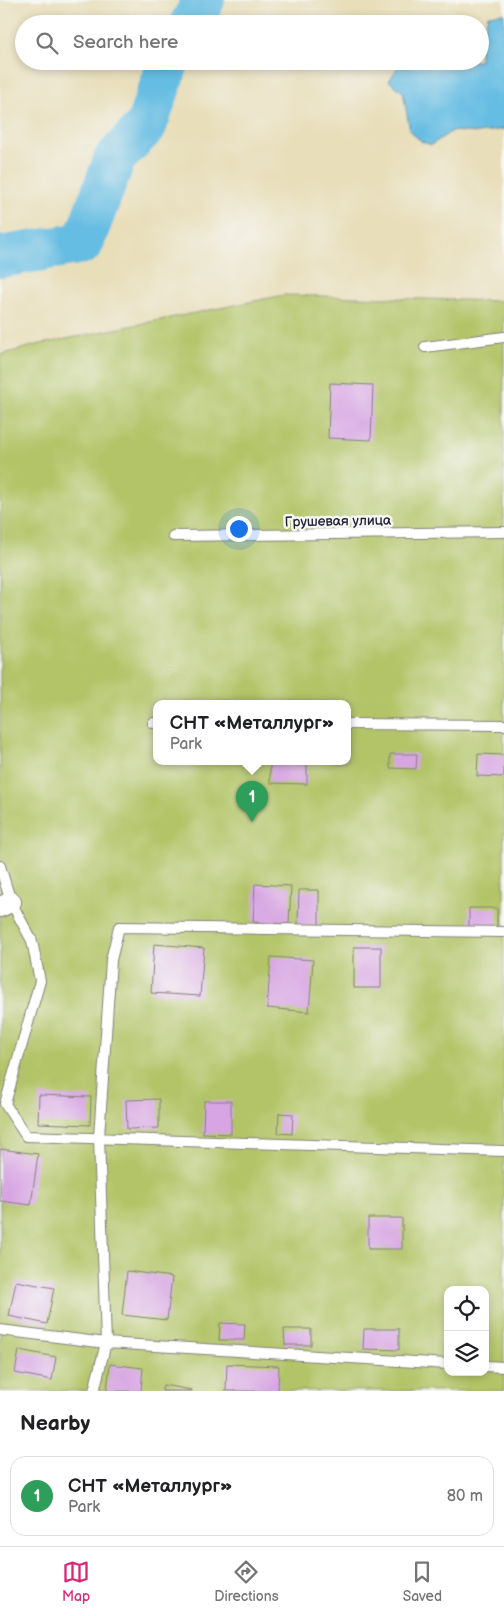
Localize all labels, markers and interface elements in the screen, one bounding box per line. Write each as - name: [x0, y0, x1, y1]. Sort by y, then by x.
- search box: [15, 15, 489, 70]
- icon: search: [33, 29, 61, 57]
- text: Search here: [73, 31, 178, 54]
- street label: Грушевая улица: [285, 512, 392, 530]
- your location: [226, 516, 252, 542]
- popup: [153, 700, 351, 765]
- text: СНТ «Металлург»: [170, 712, 334, 735]
- text: Park: [170, 735, 202, 754]
- pin: 1: [236, 781, 268, 822]
- map controls: [444, 1286, 489, 1376]
- button: locate: [444, 1286, 489, 1331]
- button: layers: [444, 1331, 489, 1376]
- text: Nearby: [20, 1411, 90, 1436]
- text: СНТ «Металлург»: [68, 1475, 232, 1498]
- text: 1: [34, 1487, 40, 1506]
- text: 80 m: [447, 1487, 483, 1506]
- text: Park: [68, 1498, 100, 1517]
- tab: Map: [62, 1558, 90, 1605]
- tab: Directions: [214, 1558, 279, 1605]
- tab: Saved: [403, 1558, 442, 1605]

